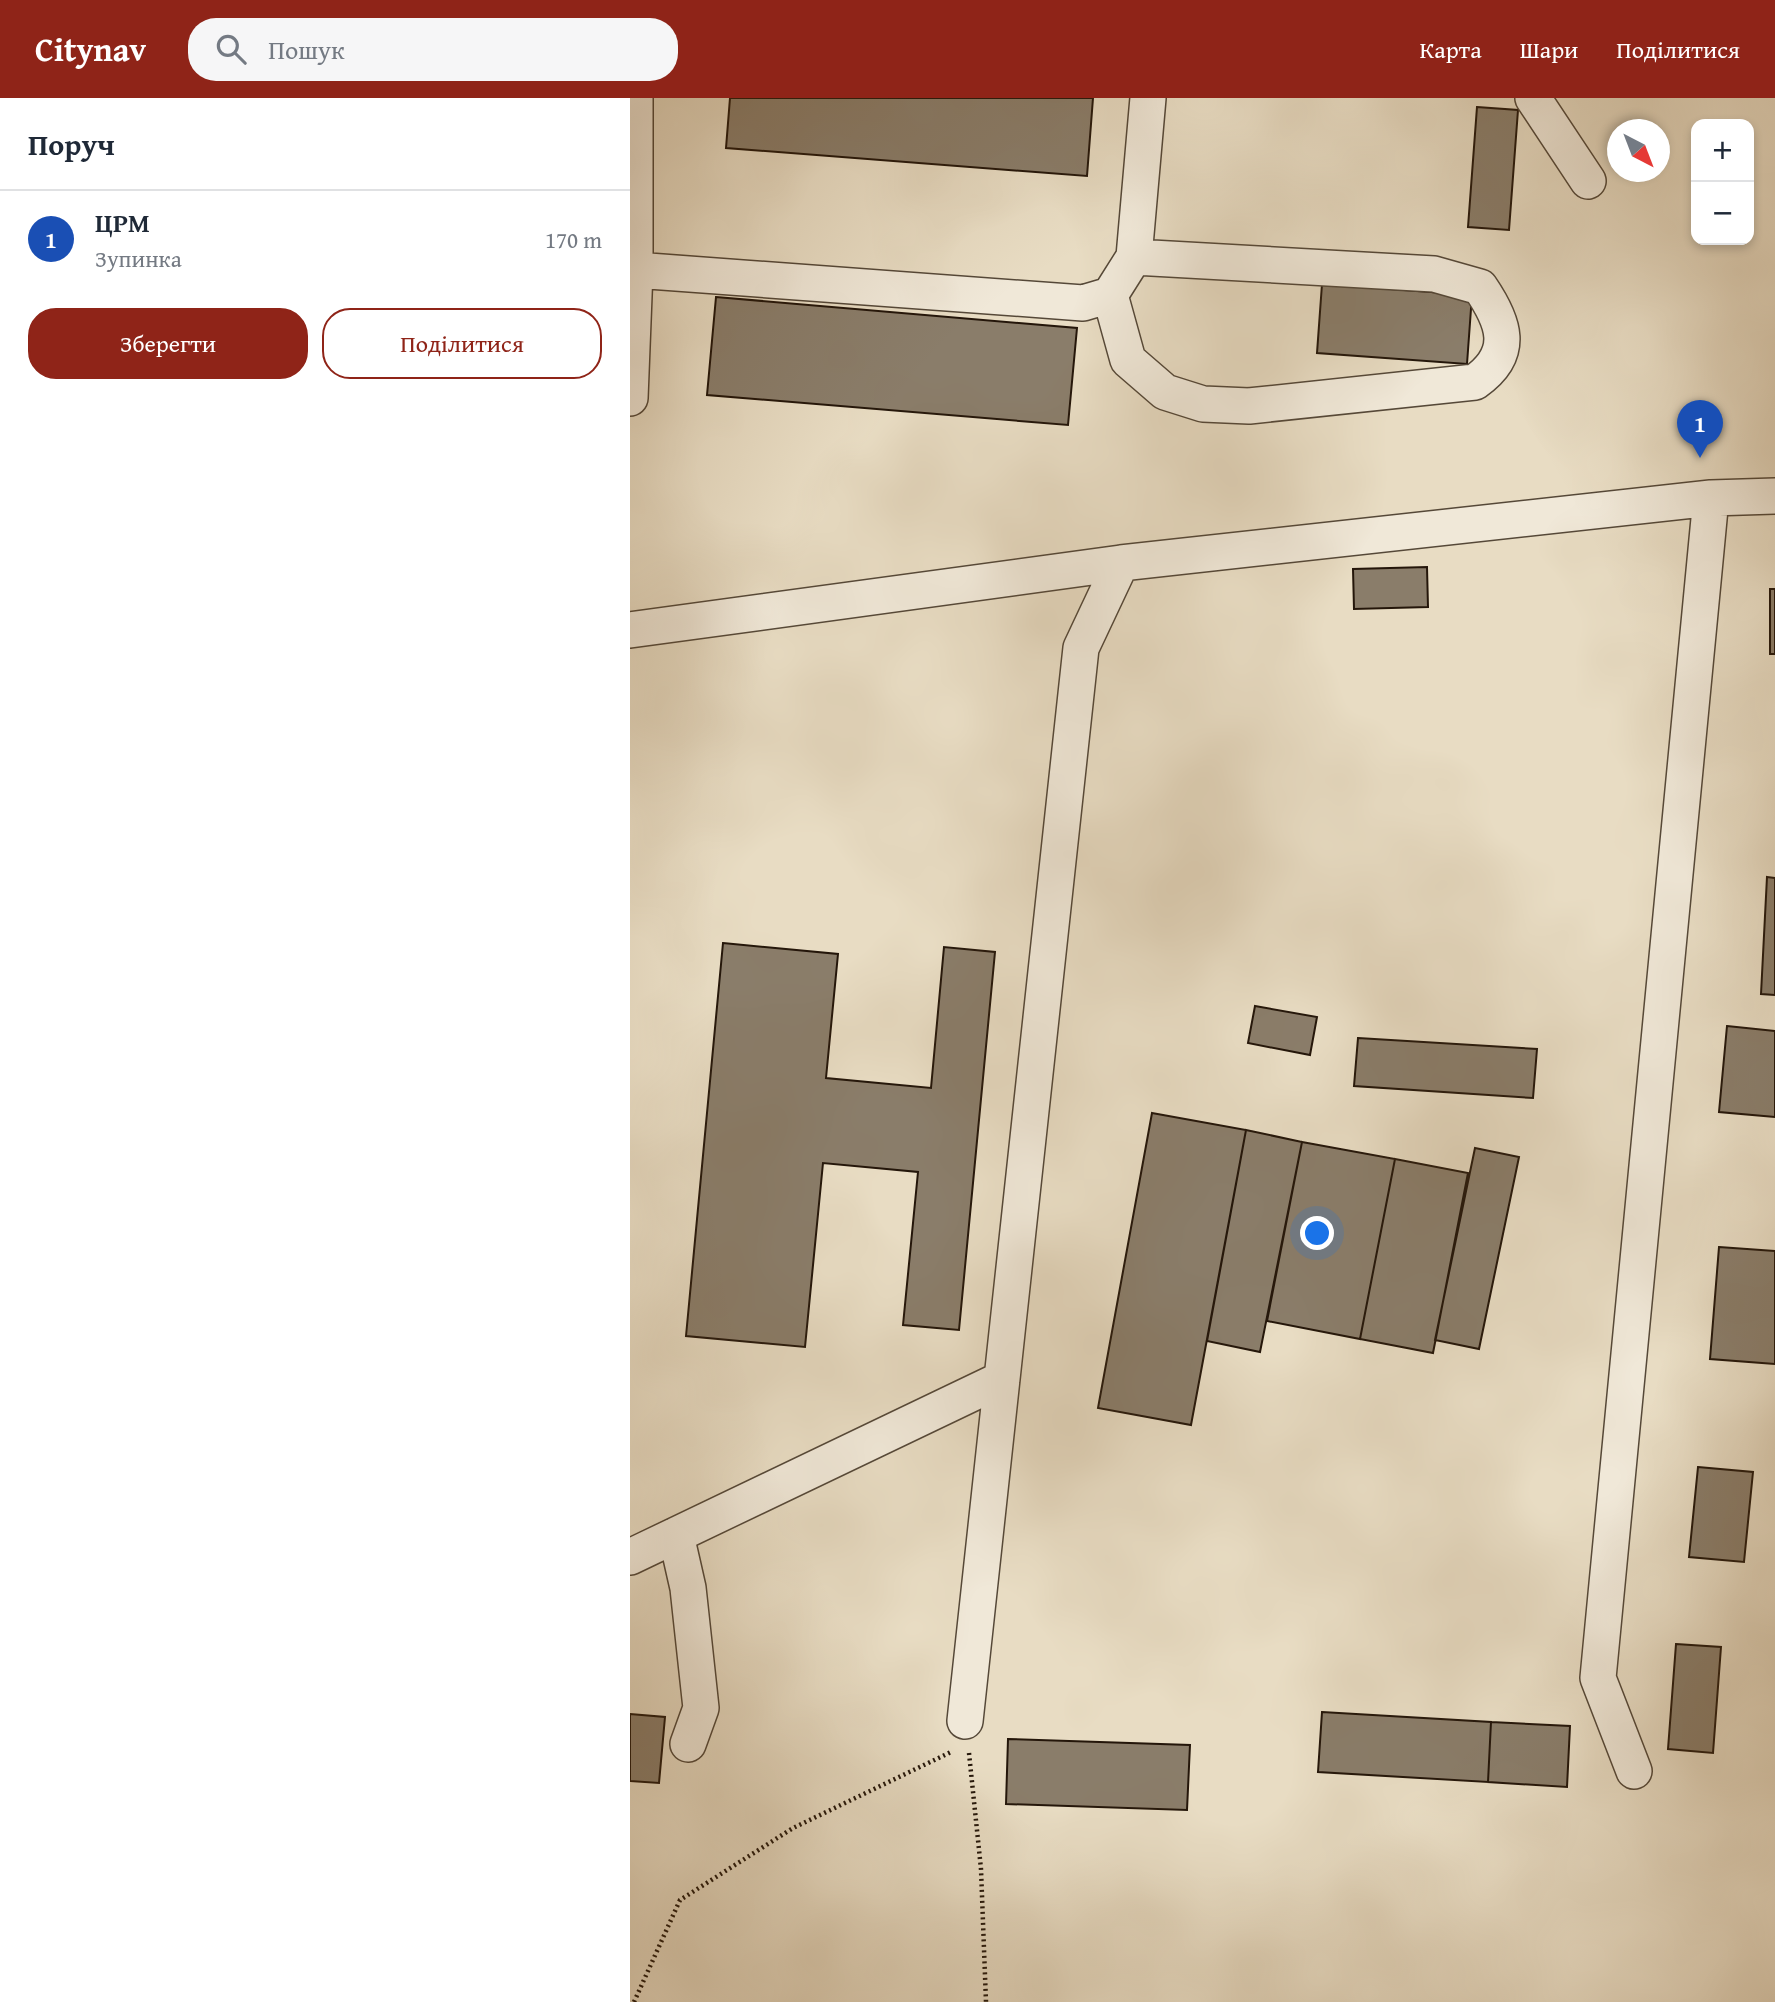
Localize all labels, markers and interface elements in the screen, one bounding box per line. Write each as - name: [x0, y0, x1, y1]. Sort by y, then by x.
- search box: [188, 18, 678, 81]
- text: Citynav: [35, 25, 146, 73]
- icon: search: [212, 30, 250, 68]
- text: Пошук: [268, 30, 345, 69]
- text: Карта: [1419, 32, 1482, 67]
- text: Шари: [1520, 32, 1578, 67]
- text: Поділитися: [1616, 32, 1740, 67]
- north arrow: [1607, 119, 1670, 182]
- map controls: [1691, 119, 1754, 245]
- button: +: [1691, 119, 1754, 182]
- text: Поруч: [28, 122, 115, 166]
- button: −: [1691, 182, 1754, 245]
- text: ЦРМ: [95, 203, 150, 242]
- text: 1: [45, 223, 57, 256]
- text: 170 m: [545, 223, 602, 256]
- text: Зупинка: [95, 242, 182, 275]
- button: Зберегти: [28, 308, 308, 379]
- button: Поділитися: [322, 308, 602, 379]
- pin: 1: [1677, 400, 1723, 458]
- your location: [1300, 1216, 1334, 1250]

